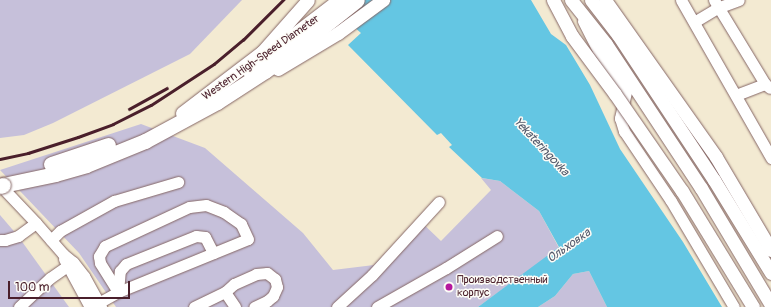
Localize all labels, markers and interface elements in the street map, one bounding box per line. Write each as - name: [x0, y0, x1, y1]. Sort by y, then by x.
- street label: Western High-Speed Diameter: [200, 13, 322, 103]
- water label: Yekateringovka: [510, 115, 572, 179]
- water label: Ольховка: [545, 226, 593, 266]
- scale bar: [10, 273, 132, 299]
- place label: Производственный корпус: [457, 274, 548, 300]
- text: 100 m: [15, 280, 49, 295]
- marker: Производственный корпус: [444, 282, 454, 292]

